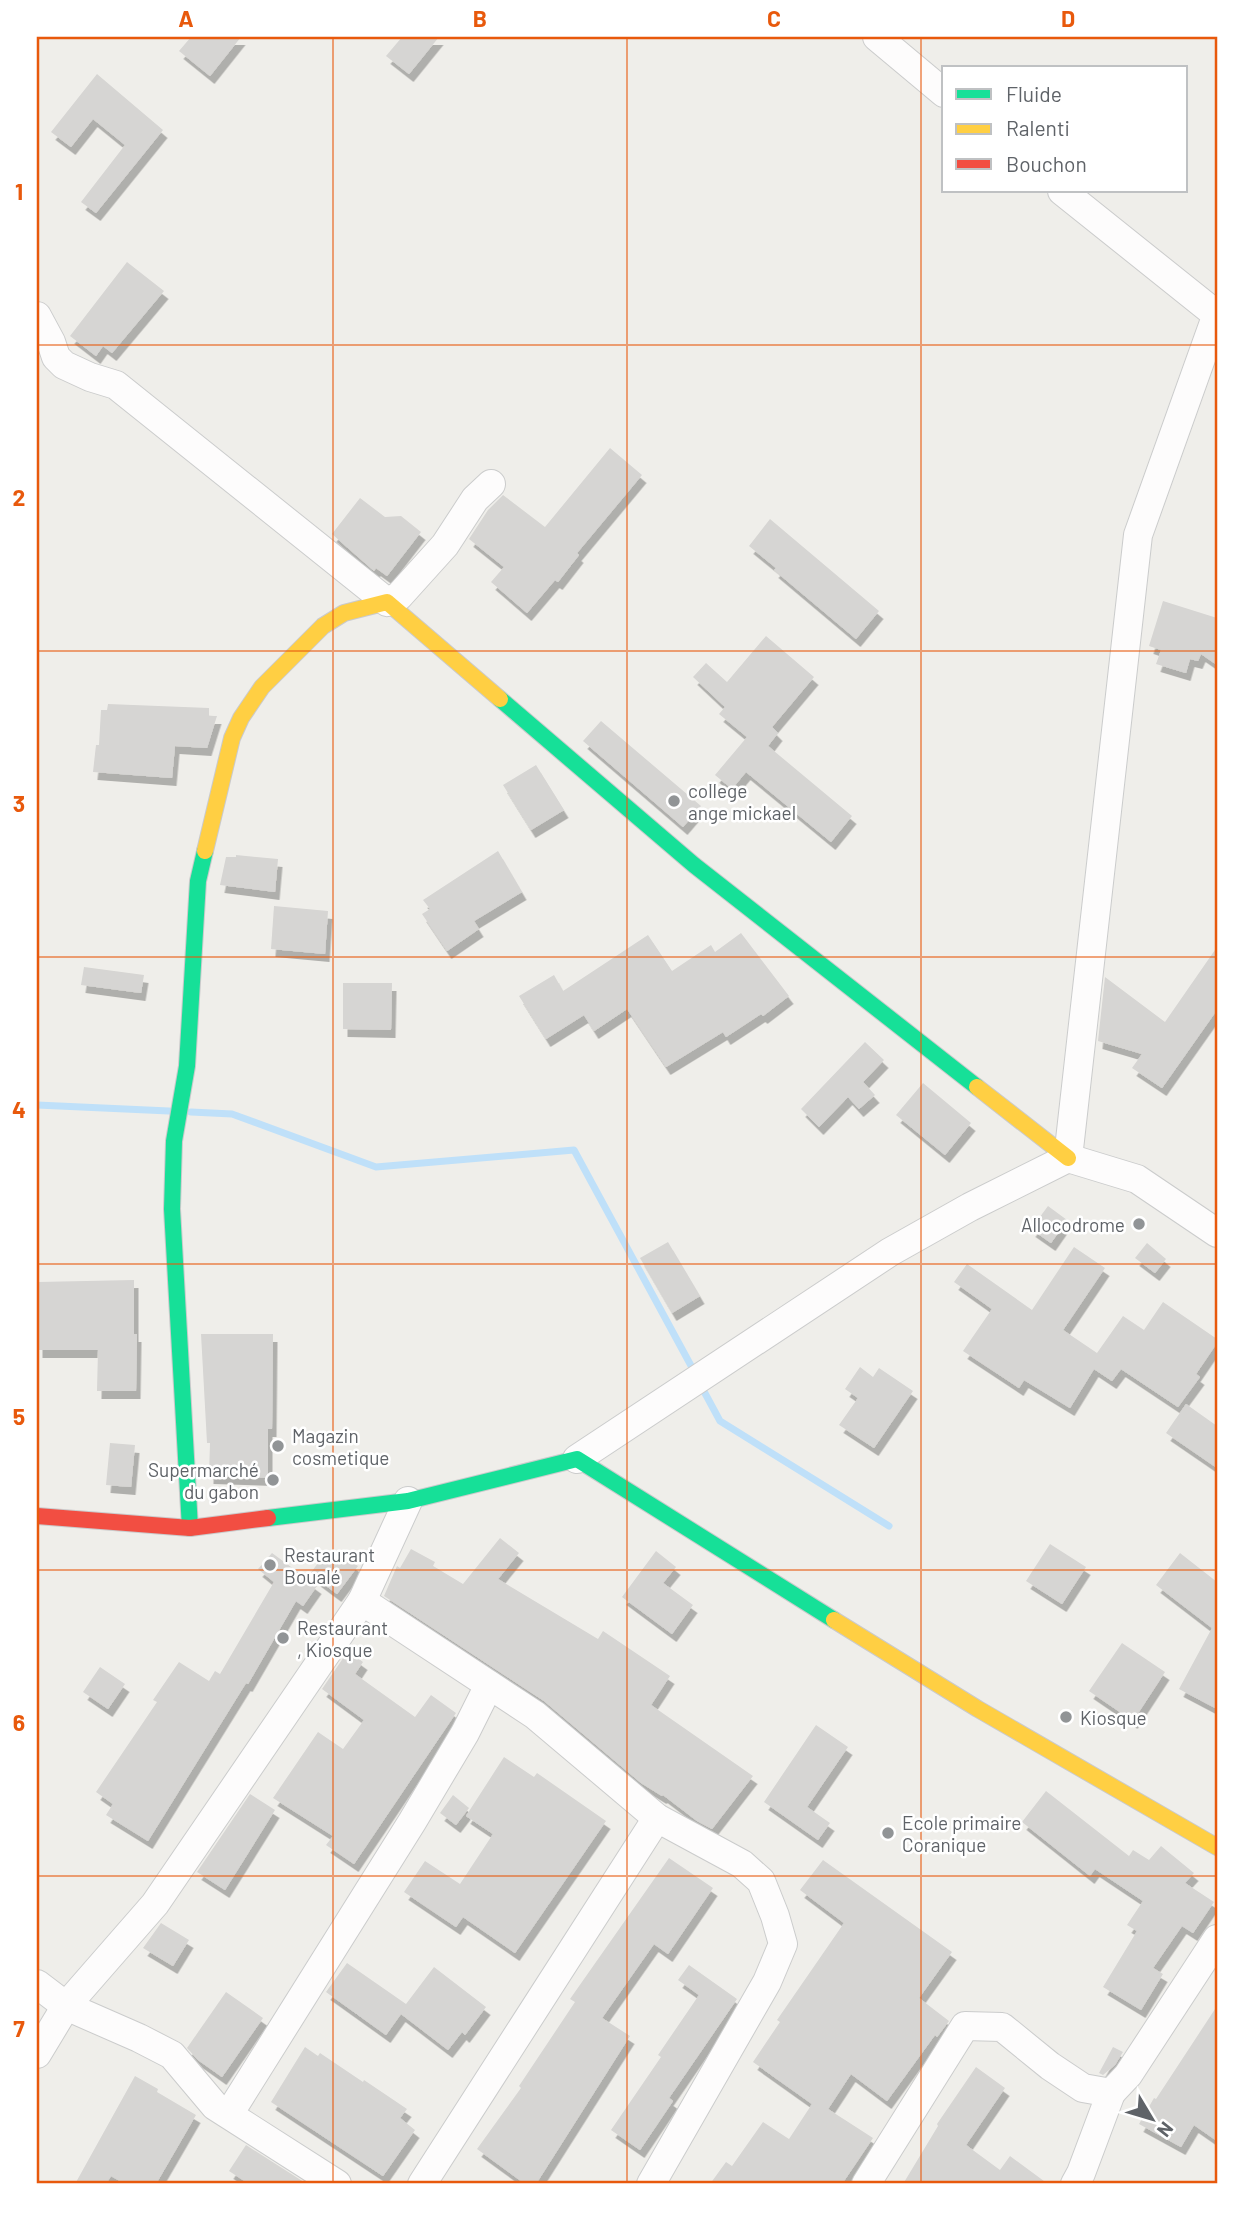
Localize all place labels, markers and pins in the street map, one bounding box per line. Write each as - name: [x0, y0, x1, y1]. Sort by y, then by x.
- place label: college ange mickael: [688, 779, 796, 824]
- marker: college ange mickael: [666, 793, 682, 809]
- place label: Allocodrome: [1021, 1213, 1125, 1236]
- marker: Allocodrome: [1131, 1216, 1147, 1232]
- place label: Magazin cosmetique: [292, 1424, 389, 1469]
- marker: Magazin cosmetique: [270, 1438, 286, 1454]
- place label: Supermarché du gabon: [148, 1458, 259, 1503]
- marker: Supermarché du gabon: [265, 1472, 281, 1488]
- place label: Restaurant Boualé: [284, 1543, 375, 1588]
- marker: Restaurant Boualé: [262, 1557, 278, 1573]
- place label: Restaurant , Kiosque: [297, 1616, 388, 1661]
- marker: Restaurant , Kiosque: [275, 1630, 291, 1646]
- place label: Kiosque: [1080, 1706, 1147, 1729]
- marker: Kiosque: [1058, 1709, 1074, 1725]
- place label: Ecole primaire Coranique: [902, 1811, 1021, 1856]
- marker: Ecole primaire Coranique: [880, 1825, 896, 1841]

